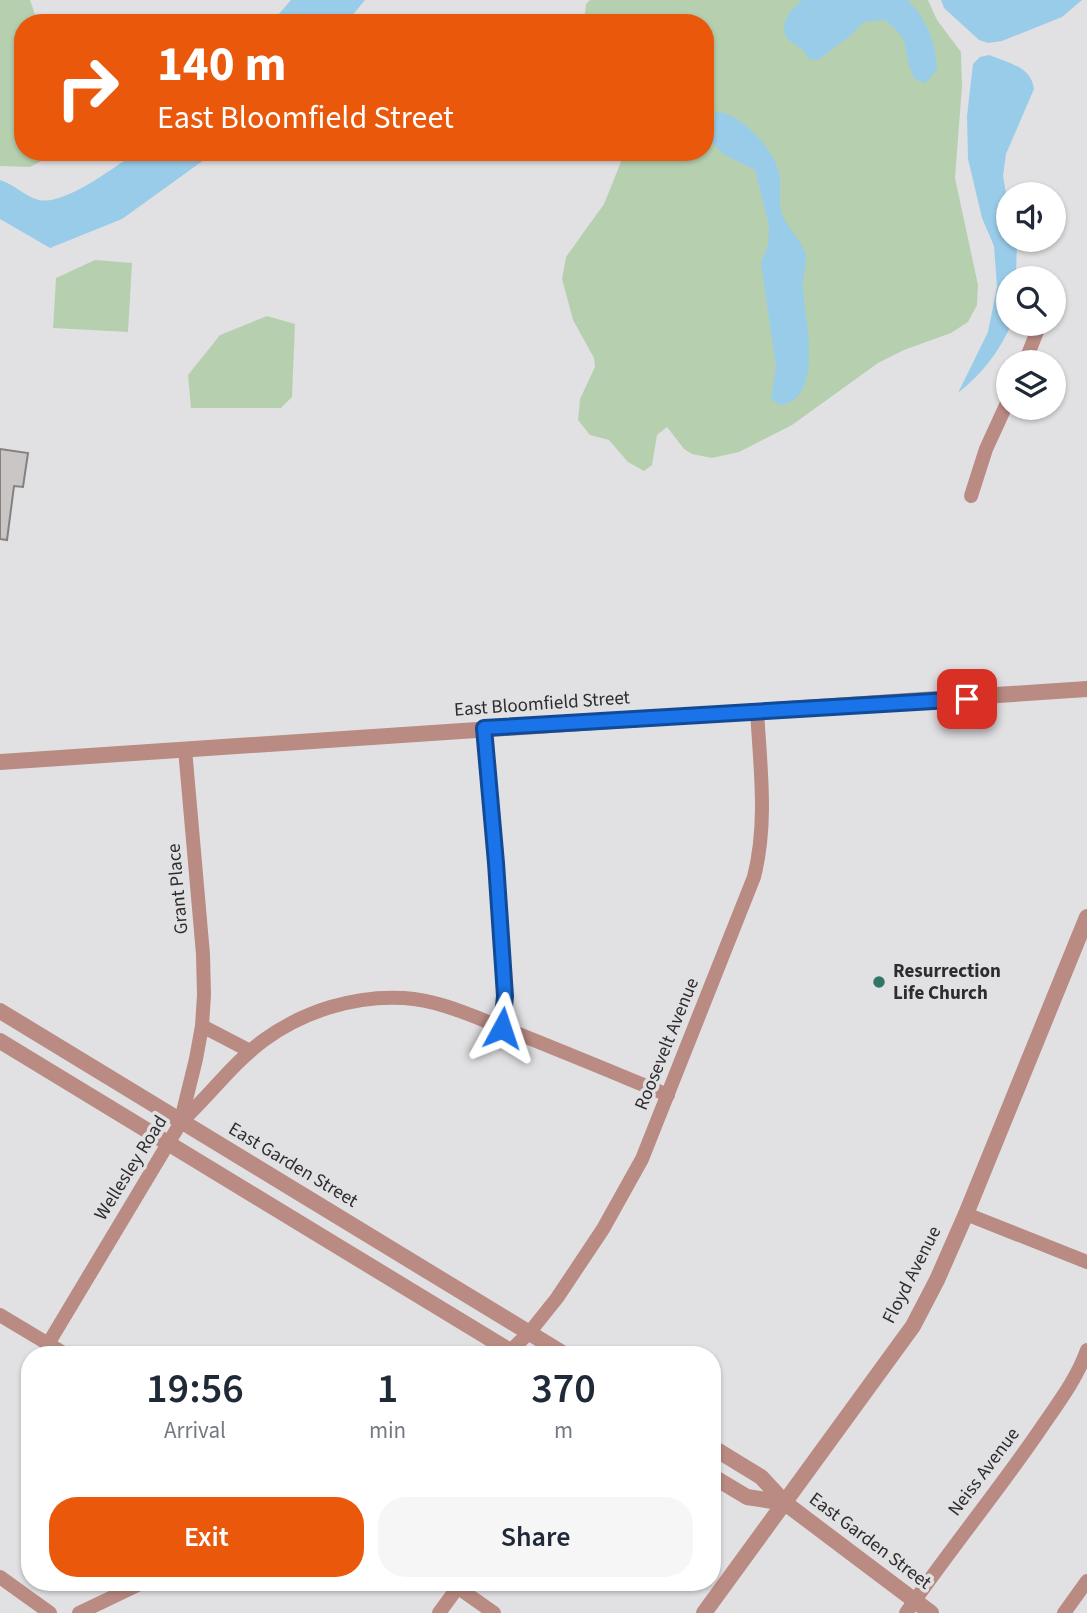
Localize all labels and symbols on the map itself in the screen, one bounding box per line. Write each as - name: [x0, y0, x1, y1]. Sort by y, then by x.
- pin: [937, 669, 997, 729]
- street label: East Bloomfield Street: [453, 684, 631, 724]
- street label: Grant Place: [161, 843, 195, 935]
- place label: Resurrection Life Church: [893, 958, 1001, 1007]
- street label: Roosevelt Avenue: [628, 974, 706, 1114]
- marker: Resurrection Life Church: [871, 974, 887, 990]
- position arrow: [465, 991, 539, 1065]
- street label: Wellesley Road: [88, 1110, 174, 1226]
- street label: East Garden Street: [223, 1116, 363, 1215]
- street label: Floyd Avenue: [876, 1222, 948, 1328]
- street label: Neiss Avenue: [942, 1422, 1026, 1522]
- street label: East Garden Street: [803, 1486, 937, 1596]

